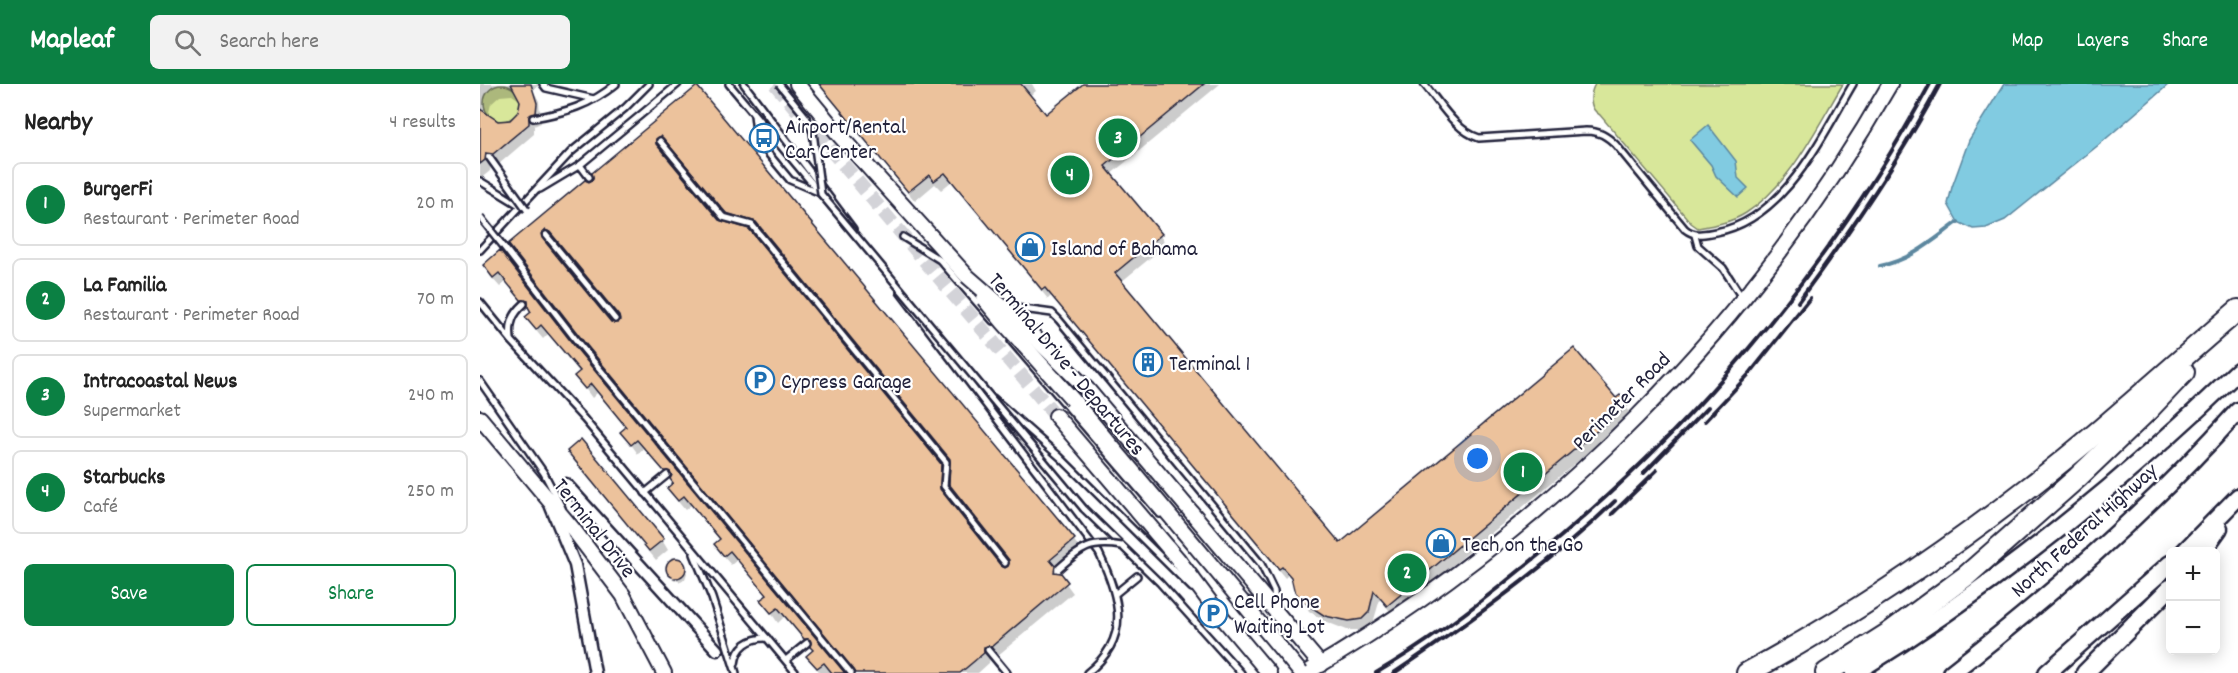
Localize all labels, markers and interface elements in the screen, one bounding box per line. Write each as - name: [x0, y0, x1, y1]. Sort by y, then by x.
- search box: [150, 15, 570, 69]
- text: Mapleaf: [30, 22, 114, 62]
- icon: search: [171, 26, 204, 59]
- text: Search here: [219, 27, 319, 58]
- text: Map: [2012, 27, 2043, 57]
- text: Layers: [2076, 27, 2129, 57]
- text: Share: [2162, 27, 2208, 57]
- text: Nearby: [24, 105, 92, 142]
- text: 4 results: [389, 109, 456, 137]
- place label: Airport/Rental Car Center: [785, 113, 906, 169]
- pin: 3: [1098, 116, 1138, 160]
- bus stop icon: Airport/Rental Car Center: [748, 122, 780, 154]
- pin: 4: [1050, 152, 1090, 197]
- text: BurgerFi: [83, 175, 152, 206]
- text: 1: [43, 190, 48, 218]
- text: 20 m: [416, 190, 454, 218]
- text: Restaurant · Perimeter Road: [83, 206, 300, 234]
- shop icon: Island of Bahama: [1014, 231, 1046, 263]
- place label: Island of Bahama: [1051, 235, 1198, 266]
- street label: Terminal Drive - Departures: [979, 267, 1151, 464]
- text: La Familia: [83, 271, 166, 302]
- text: 2: [41, 286, 50, 314]
- text: 70 m: [417, 286, 454, 314]
- text: Restaurant · Perimeter Road: [83, 302, 300, 330]
- building icon: Terminal 1: [1132, 346, 1164, 378]
- street label: Perimeter Road: [1566, 346, 1679, 459]
- place label: Terminal 1: [1169, 350, 1250, 381]
- parking icon: Cypress Garage: [744, 364, 776, 396]
- text: Intracoastal News: [83, 367, 238, 398]
- place label: Cypress Garage: [781, 368, 912, 399]
- text: 3: [41, 382, 50, 410]
- text: 240 m: [408, 382, 454, 410]
- text: Supermarket: [83, 398, 181, 426]
- your location: [1463, 444, 1492, 473]
- pin: 1: [1504, 450, 1542, 494]
- street label: North Federal Highway: [2005, 456, 2167, 606]
- text: Starbucks: [83, 463, 165, 494]
- street label: Terminal Drive: [544, 473, 642, 586]
- text: 4: [41, 478, 50, 506]
- text: 250 m: [407, 478, 454, 506]
- text: Café: [83, 494, 118, 522]
- shop icon: Tech on the Go: [1425, 527, 1457, 559]
- place label: Tech on the Go: [1462, 531, 1583, 562]
- map controls: [2166, 547, 2220, 655]
- button: +: [2166, 547, 2220, 601]
- pin: 2: [1388, 550, 1426, 596]
- button: Save: [24, 564, 234, 626]
- button: Share: [246, 564, 456, 626]
- place label: Cell Phone Waiting Lot: [1234, 588, 1325, 644]
- parking icon: Cell Phone Waiting Lot: [1197, 597, 1229, 629]
- button: −: [2166, 601, 2220, 655]

